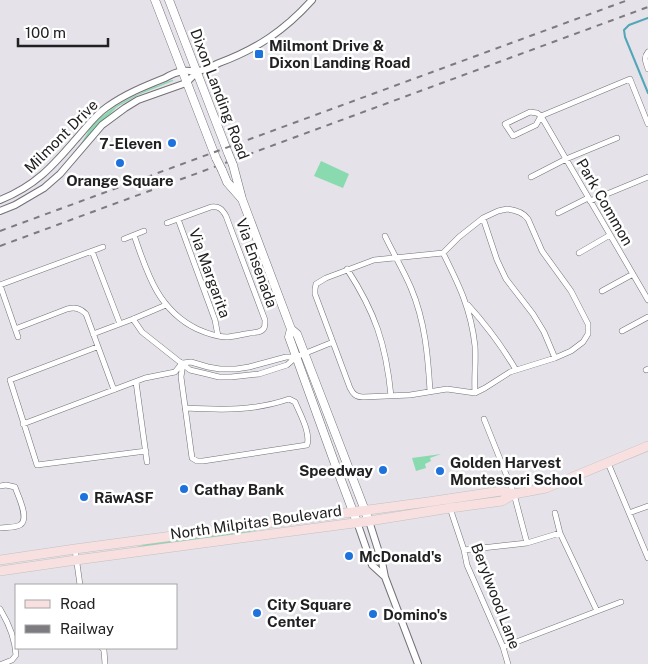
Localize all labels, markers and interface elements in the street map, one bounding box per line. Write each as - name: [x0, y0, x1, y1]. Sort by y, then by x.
- scale bar: [18, 15, 108, 47]
- text: 100 m: [25, 24, 66, 41]
- street label: Dixon Landing Road: [187, 26, 253, 162]
- place label: Milmont Drive & Dixon Landing Road: [269, 37, 410, 71]
- marker: Milmont Drive & Dixon Landing Road: [253, 48, 265, 60]
- street label: Milmont Drive: [21, 96, 101, 176]
- place label: 7-Eleven: [99, 135, 162, 152]
- marker: 7-Eleven: [166, 137, 178, 149]
- street label: Park Common: [573, 156, 637, 248]
- marker: Orange Square: [114, 157, 126, 169]
- place label: Orange Square: [66, 172, 174, 189]
- street label: Via Ensenada: [233, 216, 281, 310]
- street label: Via Margarita: [186, 226, 234, 320]
- place label: Golden Harvest Montessori School: [450, 454, 583, 488]
- place label: Speedway: [299, 462, 374, 479]
- marker: Speedway: [377, 464, 389, 476]
- marker: Golden Harvest Montessori School: [434, 465, 446, 477]
- place label: Cathay Bank: [194, 481, 284, 498]
- marker: Cathay Bank: [178, 483, 190, 495]
- place label: RāwASF: [94, 489, 154, 506]
- marker: RāwASF: [78, 491, 90, 503]
- street label: North Milpitas Boulevard: [169, 502, 343, 542]
- street label: Berylwood Lane: [468, 541, 524, 651]
- place label: McDonald's: [359, 548, 442, 565]
- marker: McDonald's: [343, 550, 355, 562]
- legend: [15, 584, 178, 649]
- text: Road: [60, 595, 96, 612]
- place label: City Square Center: [267, 596, 351, 630]
- place label: Domino's: [383, 606, 448, 623]
- marker: City Square Center: [251, 607, 263, 619]
- marker: Domino's: [367, 608, 379, 620]
- text: Railway: [60, 620, 114, 637]

